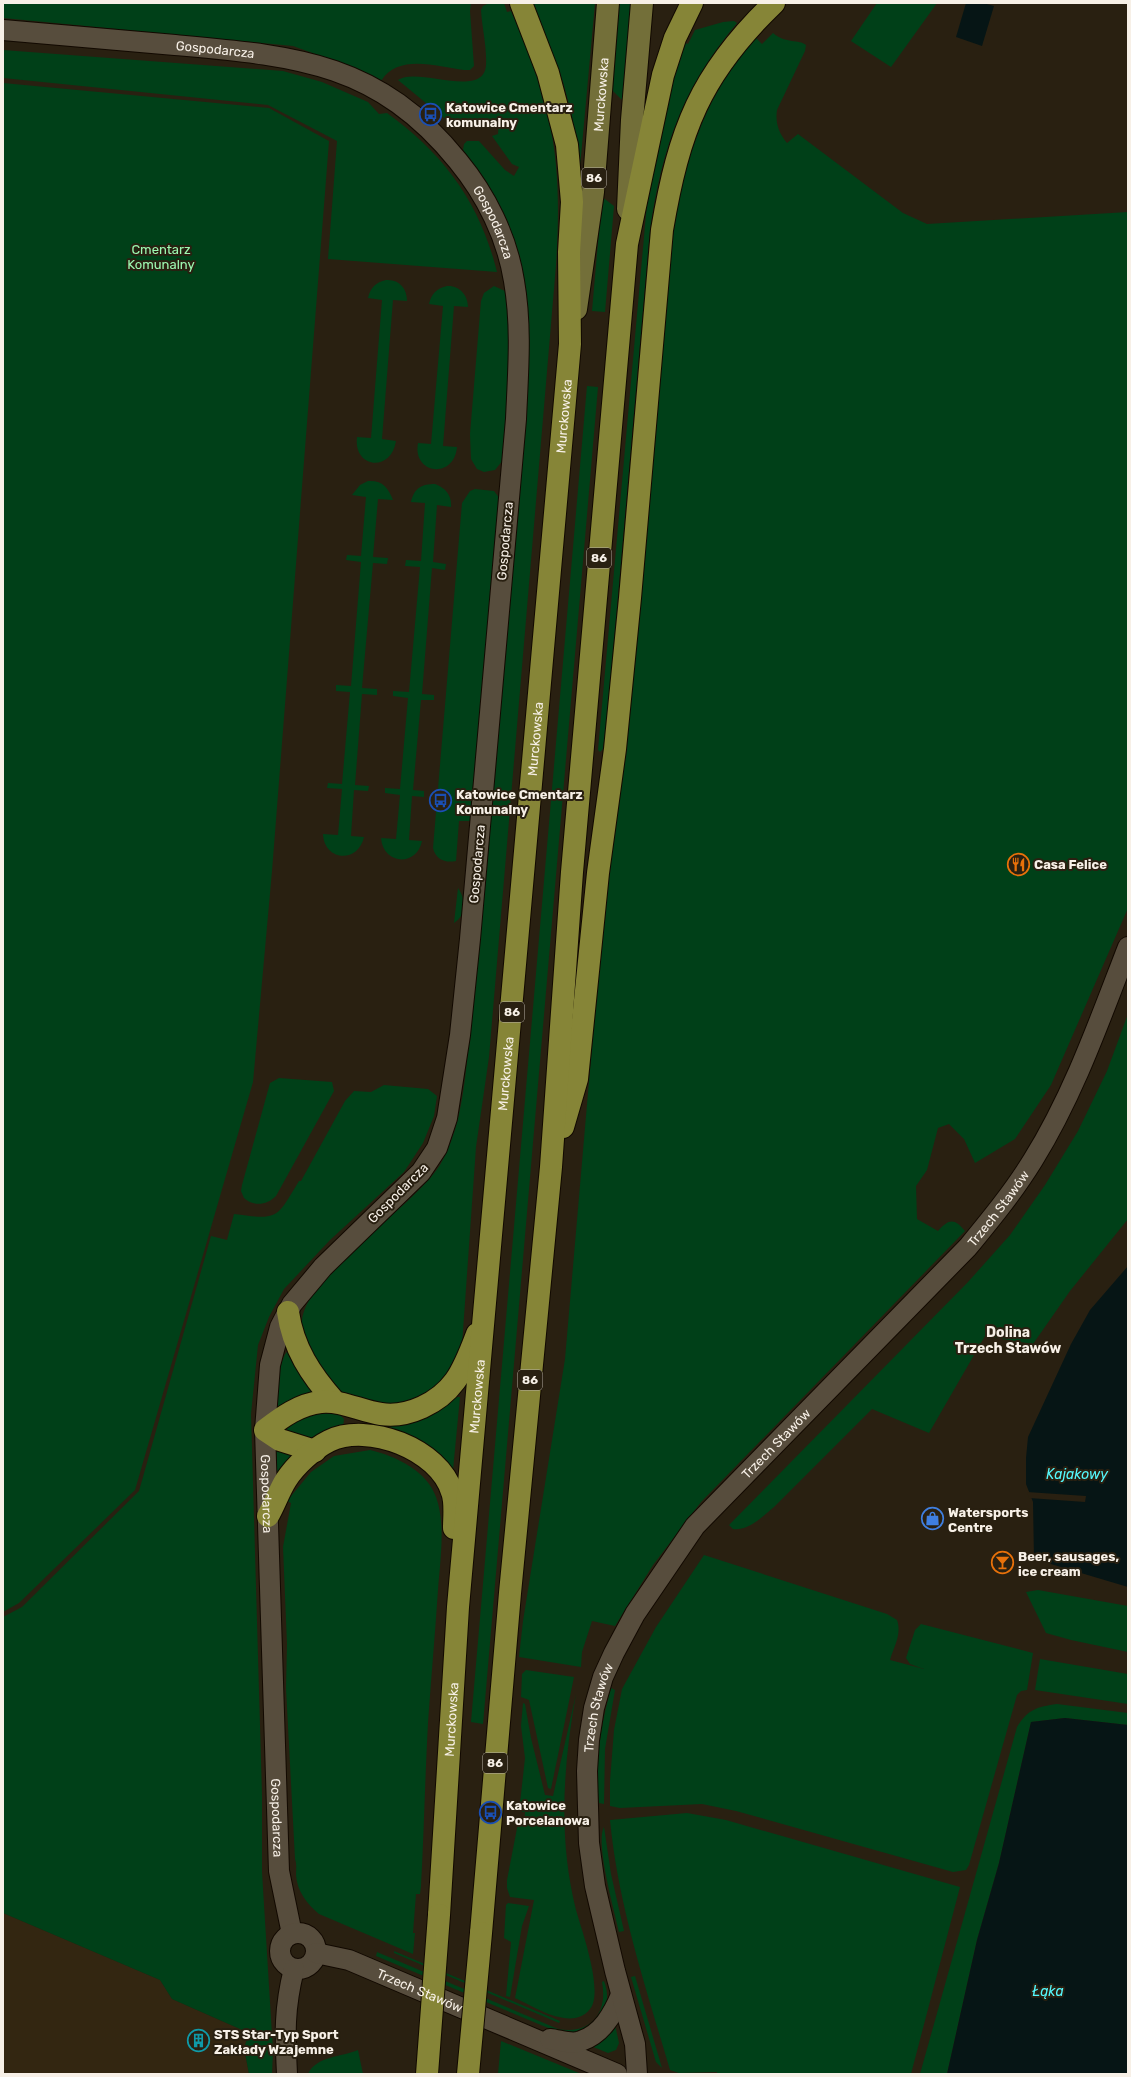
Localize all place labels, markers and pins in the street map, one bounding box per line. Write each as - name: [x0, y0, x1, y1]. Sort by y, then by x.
- place label: Katowice Cmentarz komunalny: [446, 100, 573, 130]
- bus stop icon: Katowice Cmentarz komunalny: [418, 101, 444, 127]
- place label: Katowice Cmentarz Komunalny: [456, 787, 583, 817]
- bus stop icon: Katowice Cmentarz Komunalny: [428, 788, 454, 814]
- restaurant icon: Casa Felice: [1005, 851, 1031, 877]
- place label: Casa Felice: [1034, 857, 1107, 872]
- place label: Watersports Centre: [948, 1505, 1028, 1535]
- shop icon: Watersports Centre: [920, 1506, 946, 1532]
- place label: Beer, sausages, ice cream: [1018, 1549, 1119, 1579]
- bar icon: Beer, sausages, ice cream: [990, 1550, 1016, 1576]
- place label: Katowice Porcelanowa: [506, 1798, 590, 1828]
- bus stop icon: Katowice Porcelanowa: [478, 1799, 504, 1825]
- place label: STS Star-Typ Sport Zakłady Wzajemne: [214, 2027, 339, 2057]
- building icon: STS Star-Typ Sport Zakłady Wzajemne: [185, 2028, 211, 2054]

